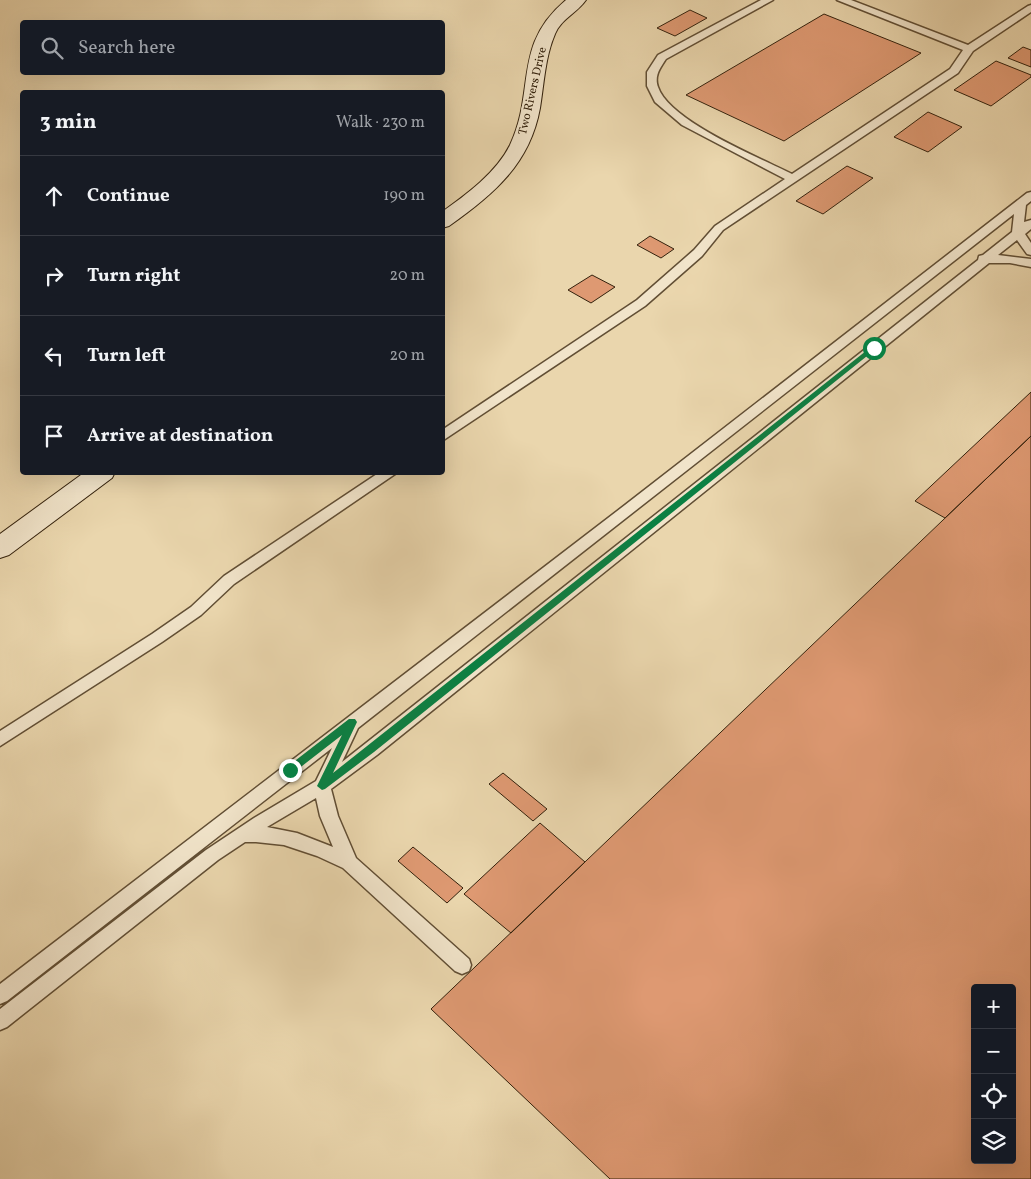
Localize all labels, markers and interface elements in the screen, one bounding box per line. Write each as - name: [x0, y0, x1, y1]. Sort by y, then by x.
- search box: [20, 20, 445, 75]
- icon: search: [38, 34, 66, 62]
- text: Search here: [78, 35, 175, 61]
- street label: Two Rivers Drive: [515, 45, 551, 137]
- text: 3 min: [40, 108, 96, 137]
- text: Walk · 230 m: [336, 112, 425, 134]
- icon: ahead: [40, 182, 68, 210]
- text: Continue: [87, 183, 170, 209]
- text: 190 m: [383, 185, 425, 207]
- icon: right: [40, 262, 68, 290]
- text: Turn right: [87, 263, 180, 289]
- text: 20 m: [390, 265, 425, 287]
- route start: [863, 337, 886, 360]
- icon: left: [40, 342, 68, 370]
- text: Turn left: [87, 343, 166, 369]
- text: 20 m: [390, 345, 425, 367]
- icon: arrive: [40, 422, 68, 450]
- text: Arrive at destination: [87, 423, 273, 449]
- route end: [279, 759, 302, 782]
- map controls: [971, 984, 1016, 1164]
- button: +: [971, 984, 1016, 1029]
- button: −: [971, 1029, 1016, 1074]
- button: locate: [971, 1074, 1016, 1119]
- button: layers: [971, 1119, 1016, 1164]

